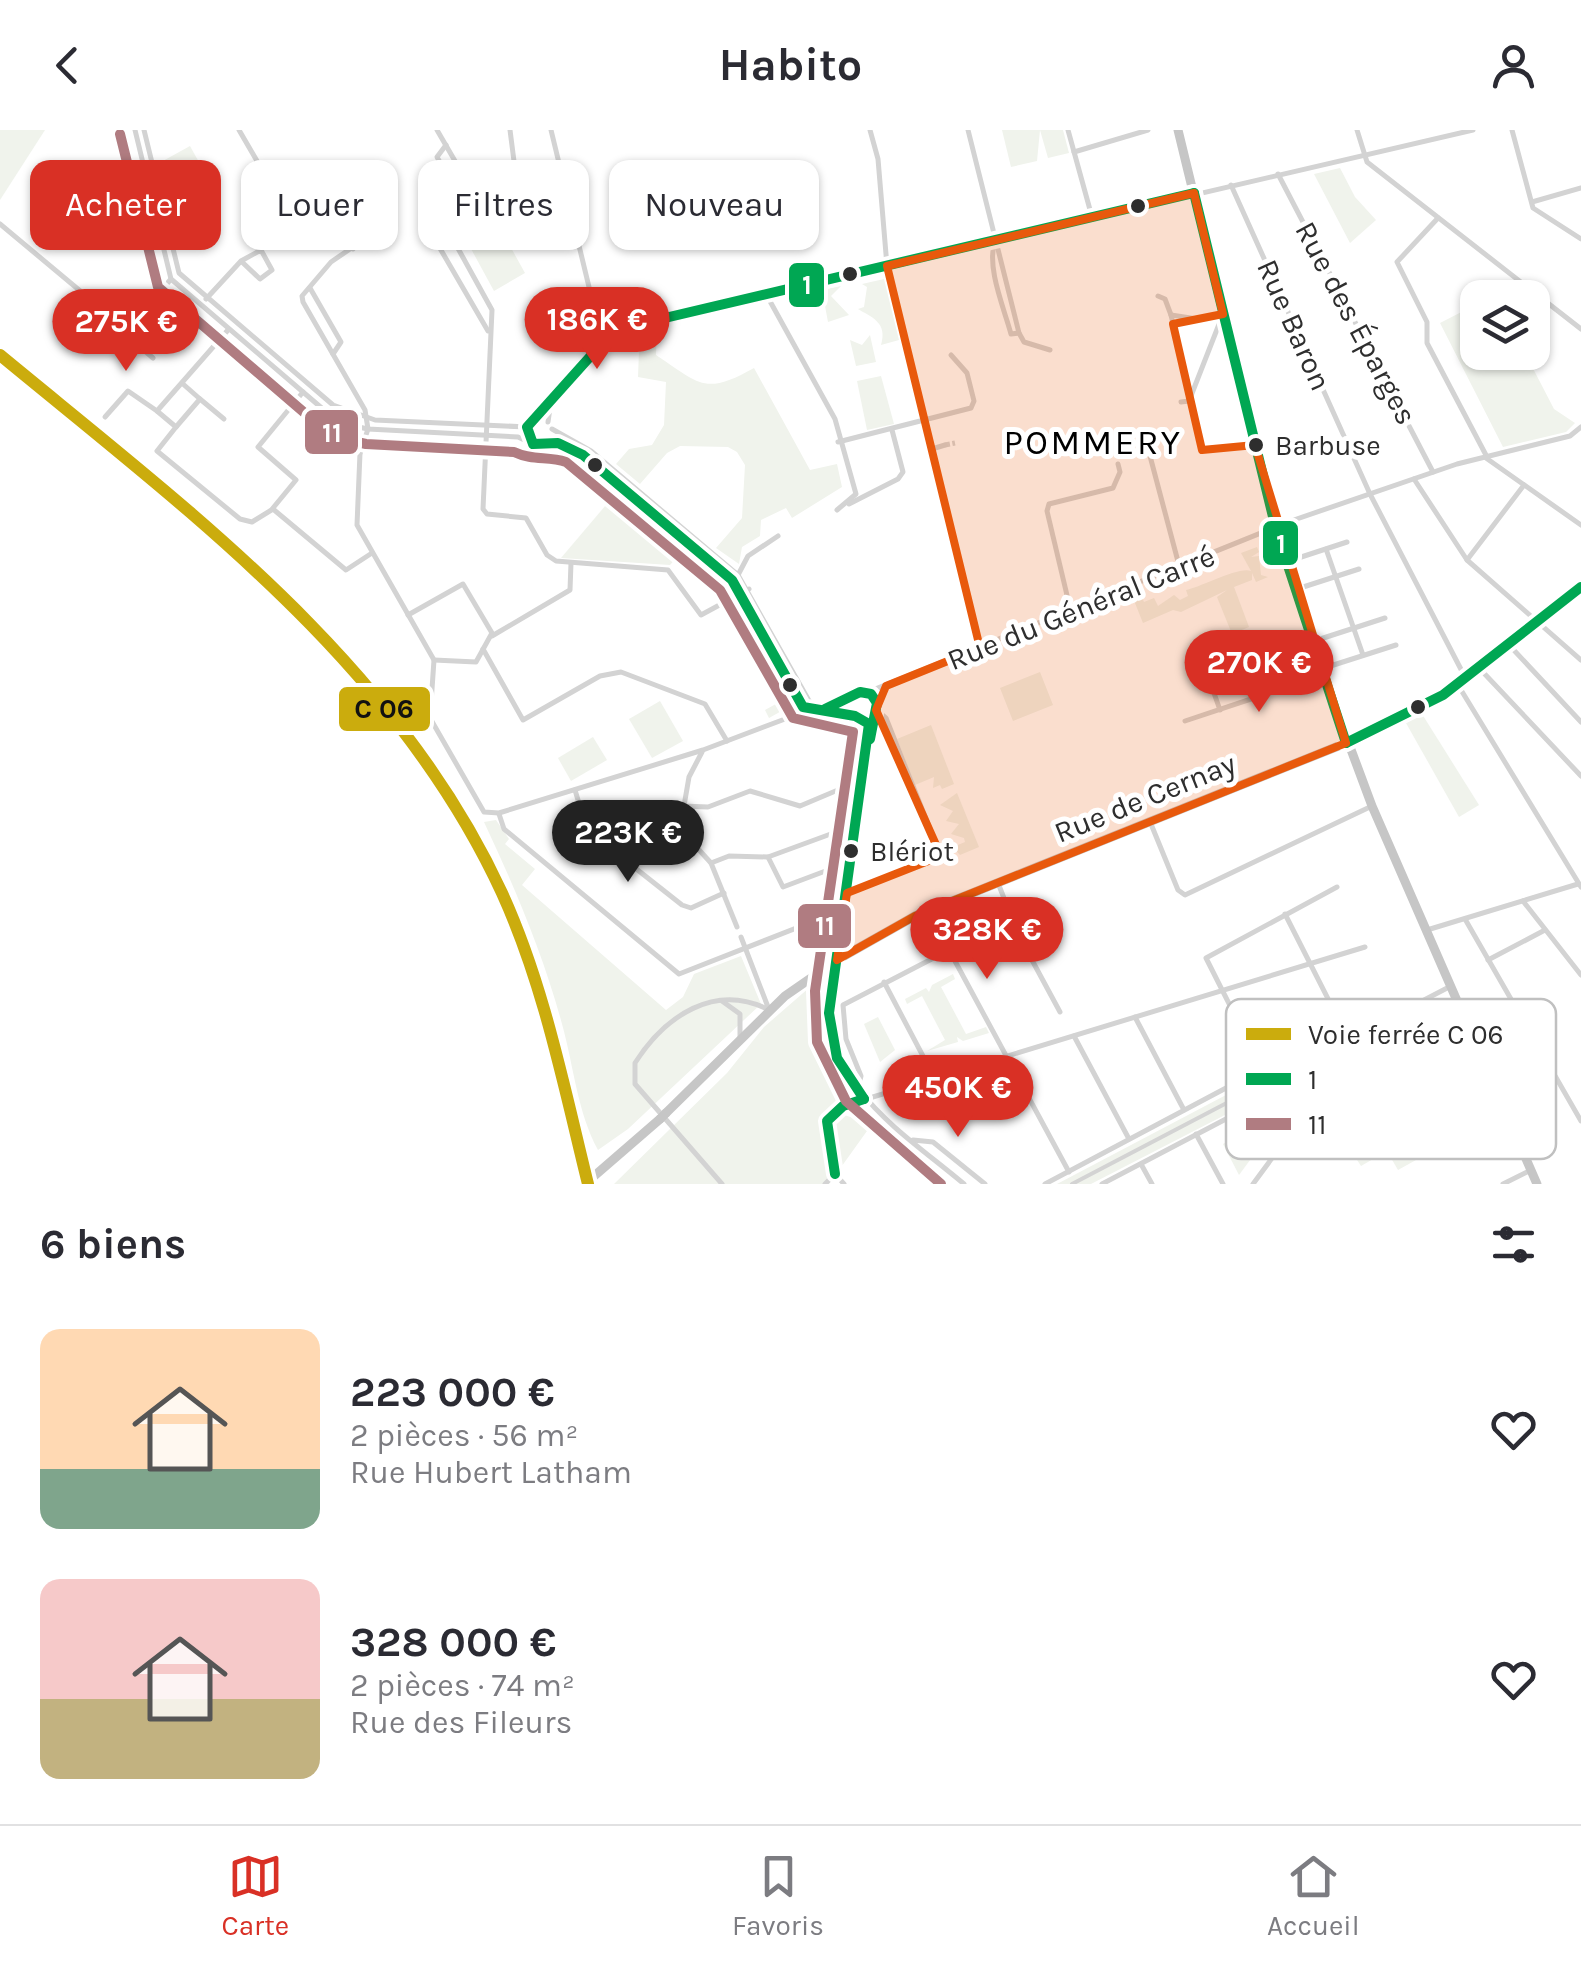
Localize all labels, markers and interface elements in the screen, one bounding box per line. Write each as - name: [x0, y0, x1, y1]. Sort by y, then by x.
- icon: back: [40, 38, 95, 93]
- icon: person: [1486, 38, 1541, 93]
- text: Habito: [719, 39, 862, 91]
- chip: Acheter: [30, 160, 221, 250]
- chip: Louer: [241, 160, 398, 250]
- chip: Filtres: [418, 160, 589, 250]
- chip: Nouveau: [609, 160, 819, 250]
- unlabelled marker: [1128, 196, 1148, 216]
- street label: Rue des Éparges: [1287, 215, 1425, 431]
- street label: Rue Baron: [1249, 254, 1339, 396]
- line badge: 1: [787, 261, 826, 309]
- unlabelled marker: [840, 264, 860, 284]
- text: 1: [802, 268, 812, 301]
- map controls: [1460, 280, 1550, 370]
- button: layers: [1460, 280, 1550, 370]
- pin: 186K €: [516, 287, 678, 372]
- pin: 275K €: [45, 289, 207, 374]
- text: 186K €: [547, 301, 647, 338]
- text: 275K €: [74, 303, 178, 340]
- line badge: 11: [303, 408, 360, 456]
- text: 11: [322, 416, 342, 449]
- district label: POMMERY: [1003, 422, 1183, 463]
- place label: Barbuse: [1275, 429, 1381, 462]
- marker: Barbuse: [1246, 435, 1266, 455]
- unlabelled marker: [585, 455, 605, 475]
- line badge: 1: [1261, 519, 1300, 567]
- text: 1: [1276, 527, 1286, 560]
- street label: Rue du Général Carré: [942, 538, 1220, 678]
- pin: 270K €: [1178, 630, 1340, 715]
- text: 270K €: [1207, 644, 1311, 681]
- unlabelled marker: [780, 675, 800, 695]
- line badge: C 06: [337, 685, 432, 733]
- text: C 06: [354, 692, 414, 725]
- unlabelled marker: [1408, 697, 1428, 717]
- street label: Rue de Cernay: [1049, 745, 1241, 851]
- pin: 223K €: [547, 800, 709, 885]
- text: 223K €: [574, 814, 682, 851]
- place label: Blériot: [870, 835, 954, 868]
- marker: Blériot: [841, 841, 861, 861]
- pin: 328K €: [906, 897, 1068, 982]
- line badge: 11: [796, 902, 853, 950]
- text: 11: [815, 909, 835, 942]
- text: 328K €: [932, 911, 1042, 948]
- legend: [1226, 999, 1556, 1159]
- text: Voie ferrée C 06: [1308, 1018, 1504, 1051]
- pin: 450K €: [877, 1055, 1039, 1140]
- text: 1: [1308, 1063, 1317, 1096]
- text: 450K €: [904, 1069, 1012, 1106]
- text: 11: [1308, 1108, 1327, 1141]
- icon: filters: [1486, 1217, 1541, 1272]
- text: 6 biens: [40, 1219, 186, 1269]
- text: 223 000 €: [350, 1367, 555, 1417]
- icon: home: [120, 1369, 240, 1489]
- icon: heart: [1486, 1402, 1541, 1457]
- text: 2 pièces · 56 m²: [350, 1417, 578, 1454]
- text: Rue Hubert Latham: [350, 1454, 632, 1491]
- text: 328 000 €: [350, 1617, 556, 1667]
- icon: home: [120, 1619, 240, 1739]
- icon: heart: [1486, 1652, 1541, 1707]
- text: 2 pièces · 74 m²: [350, 1667, 575, 1704]
- text: Rue des Fileurs: [350, 1704, 572, 1741]
- tab: Carte: [221, 1849, 289, 1942]
- tab: Favoris: [732, 1849, 824, 1942]
- tab: Accueil: [1267, 1849, 1360, 1942]

